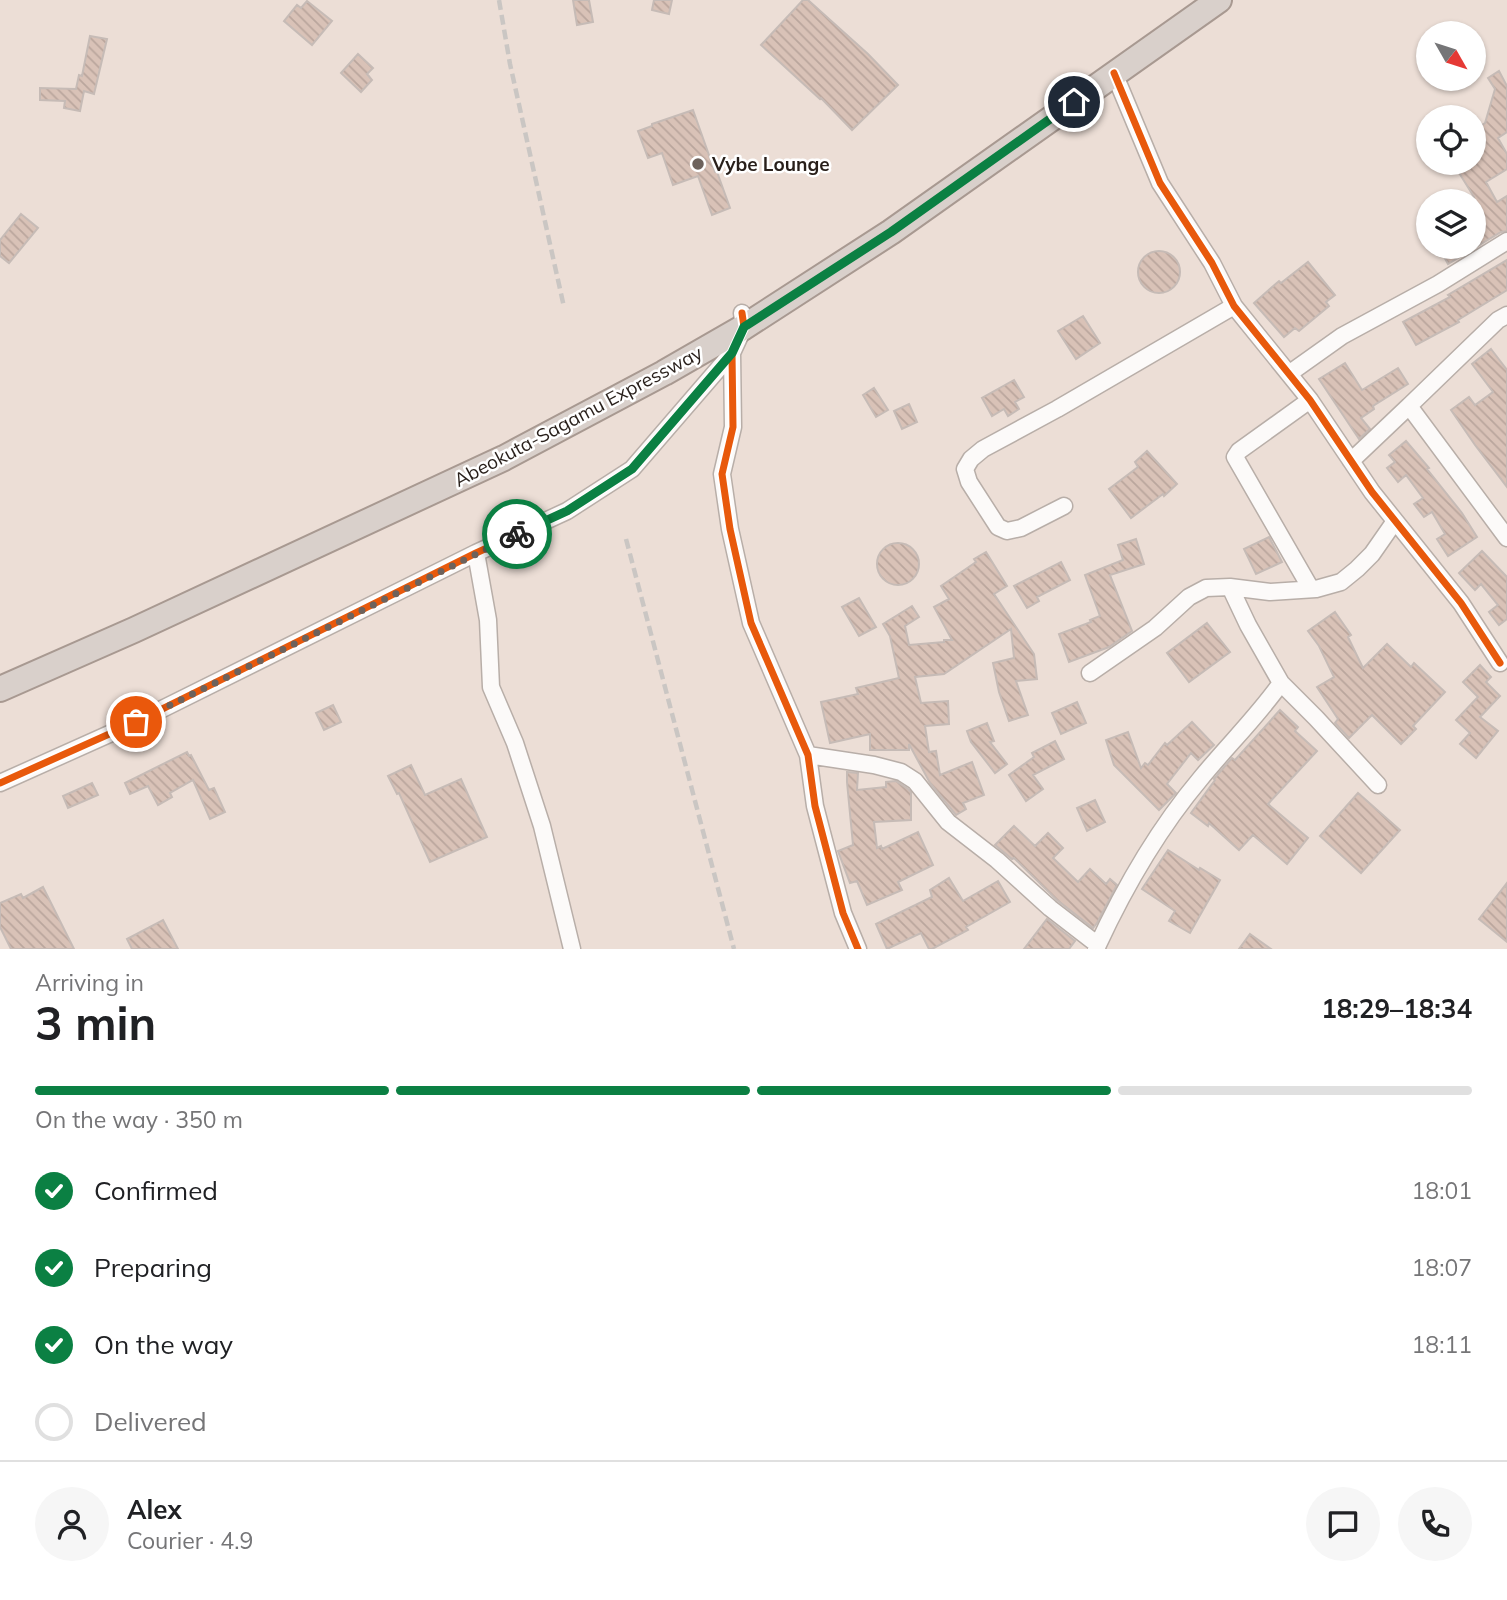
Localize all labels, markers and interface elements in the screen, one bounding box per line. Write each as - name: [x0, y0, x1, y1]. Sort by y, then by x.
- north arrow: [1416, 21, 1486, 91]
- map controls: [1416, 21, 1486, 259]
- pin: [1044, 72, 1104, 132]
- icon: home: [1055, 83, 1093, 121]
- button: locate: [1416, 105, 1486, 175]
- place label: Vybe Lounge: [711, 152, 830, 176]
- marker: Vybe Lounge: [690, 156, 706, 172]
- button: layers: [1416, 189, 1486, 259]
- street label: Abeokuta-Sagamu Expressway: [450, 340, 706, 492]
- courier: [482, 499, 552, 569]
- icon: bike: [498, 515, 536, 553]
- pin: [106, 692, 166, 752]
- icon: bag: [117, 703, 155, 741]
- text: Arriving in: [35, 968, 144, 997]
- text: 18:29–18:34: [1321, 992, 1472, 1025]
- text: 3 min: [35, 994, 156, 1052]
- text: On the way · 350 m: [35, 1105, 243, 1134]
- icon: check: [35, 1172, 73, 1210]
- text: Confirmed: [94, 1174, 218, 1207]
- text: 18:01: [1412, 1176, 1472, 1205]
- icon: check: [35, 1249, 73, 1287]
- text: Preparing: [94, 1251, 212, 1284]
- text: 18:07: [1412, 1253, 1472, 1282]
- icon: check: [35, 1326, 73, 1364]
- text: On the way: [94, 1328, 233, 1361]
- text: 18:11: [1412, 1330, 1472, 1359]
- text: Delivered: [94, 1405, 207, 1438]
- button: person: [35, 1487, 109, 1561]
- button: chat: [1306, 1487, 1380, 1561]
- button: phone: [1398, 1487, 1472, 1561]
- text: Alex: [127, 1493, 182, 1526]
- text: Courier · 4.9: [127, 1526, 253, 1555]

